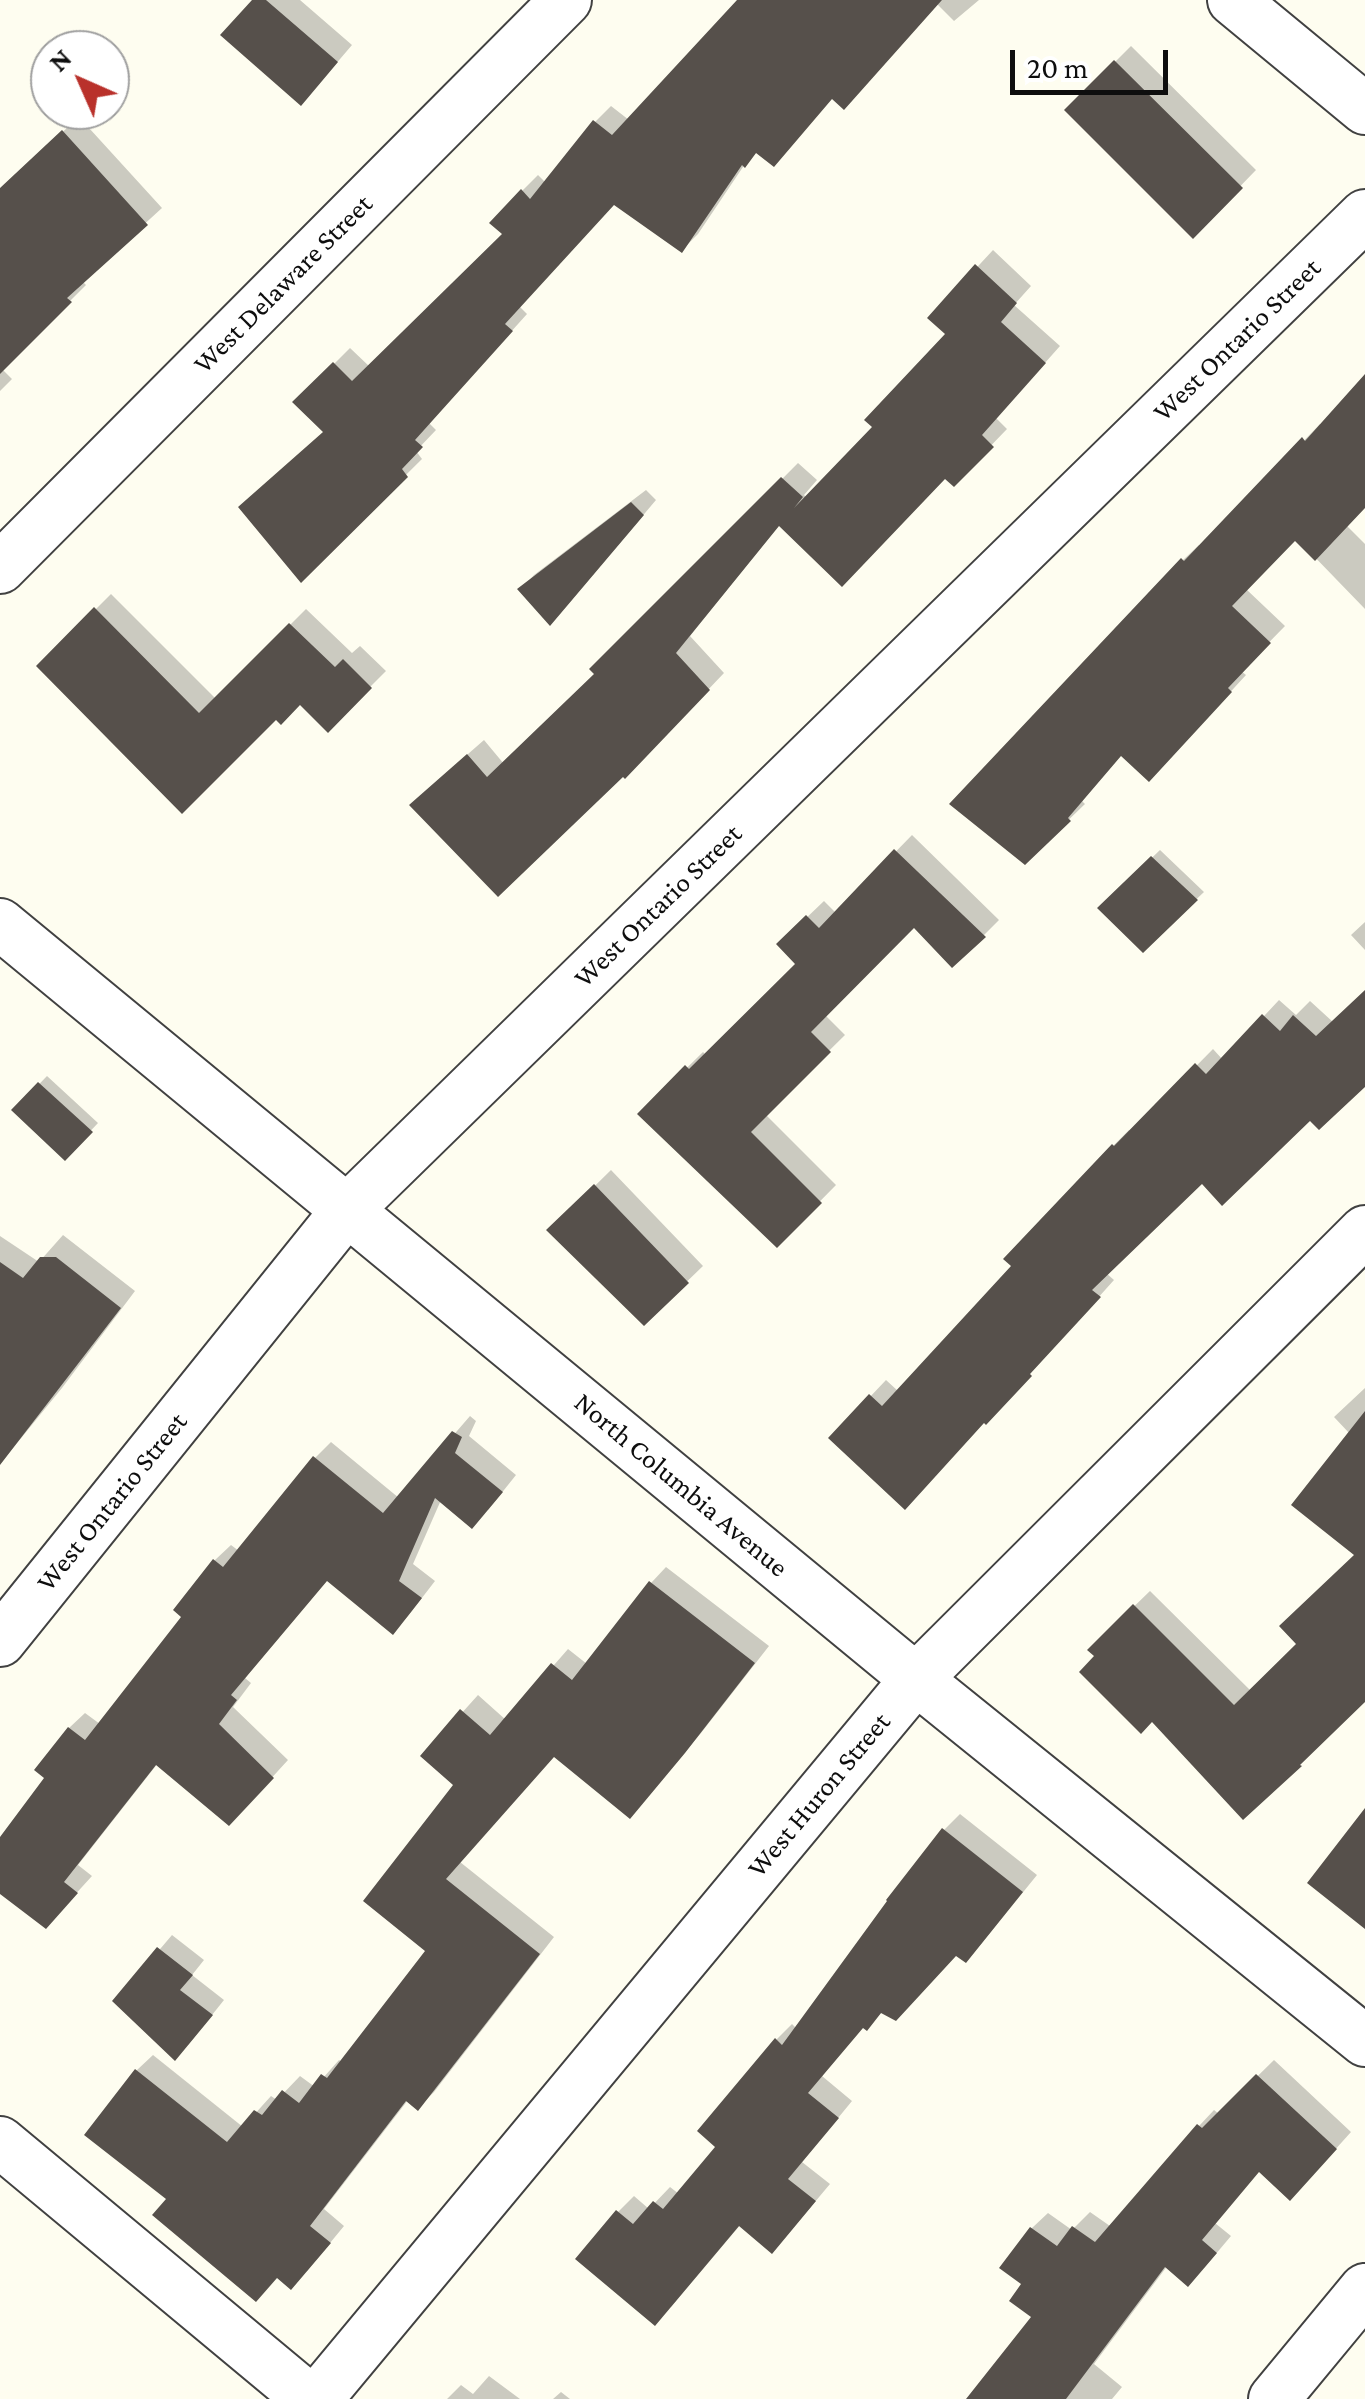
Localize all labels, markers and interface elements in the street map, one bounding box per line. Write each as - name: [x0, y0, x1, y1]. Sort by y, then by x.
- north arrow: [30, 30, 130, 130]
- scale bar: [1015, 30, 1172, 92]
- text: N: [42, 42, 78, 78]
- text: 20 m: [1027, 51, 1088, 84]
- street label: West Delaware Street: [187, 188, 379, 380]
- street label: West Ontario Street: [1146, 251, 1328, 429]
- street label: West Ontario Street: [567, 817, 749, 995]
- street label: North Columbia Avenue: [567, 1386, 795, 1584]
- street label: West Ontario Street: [30, 1406, 194, 1598]
- street label: West Huron Street: [740, 1706, 898, 1884]

